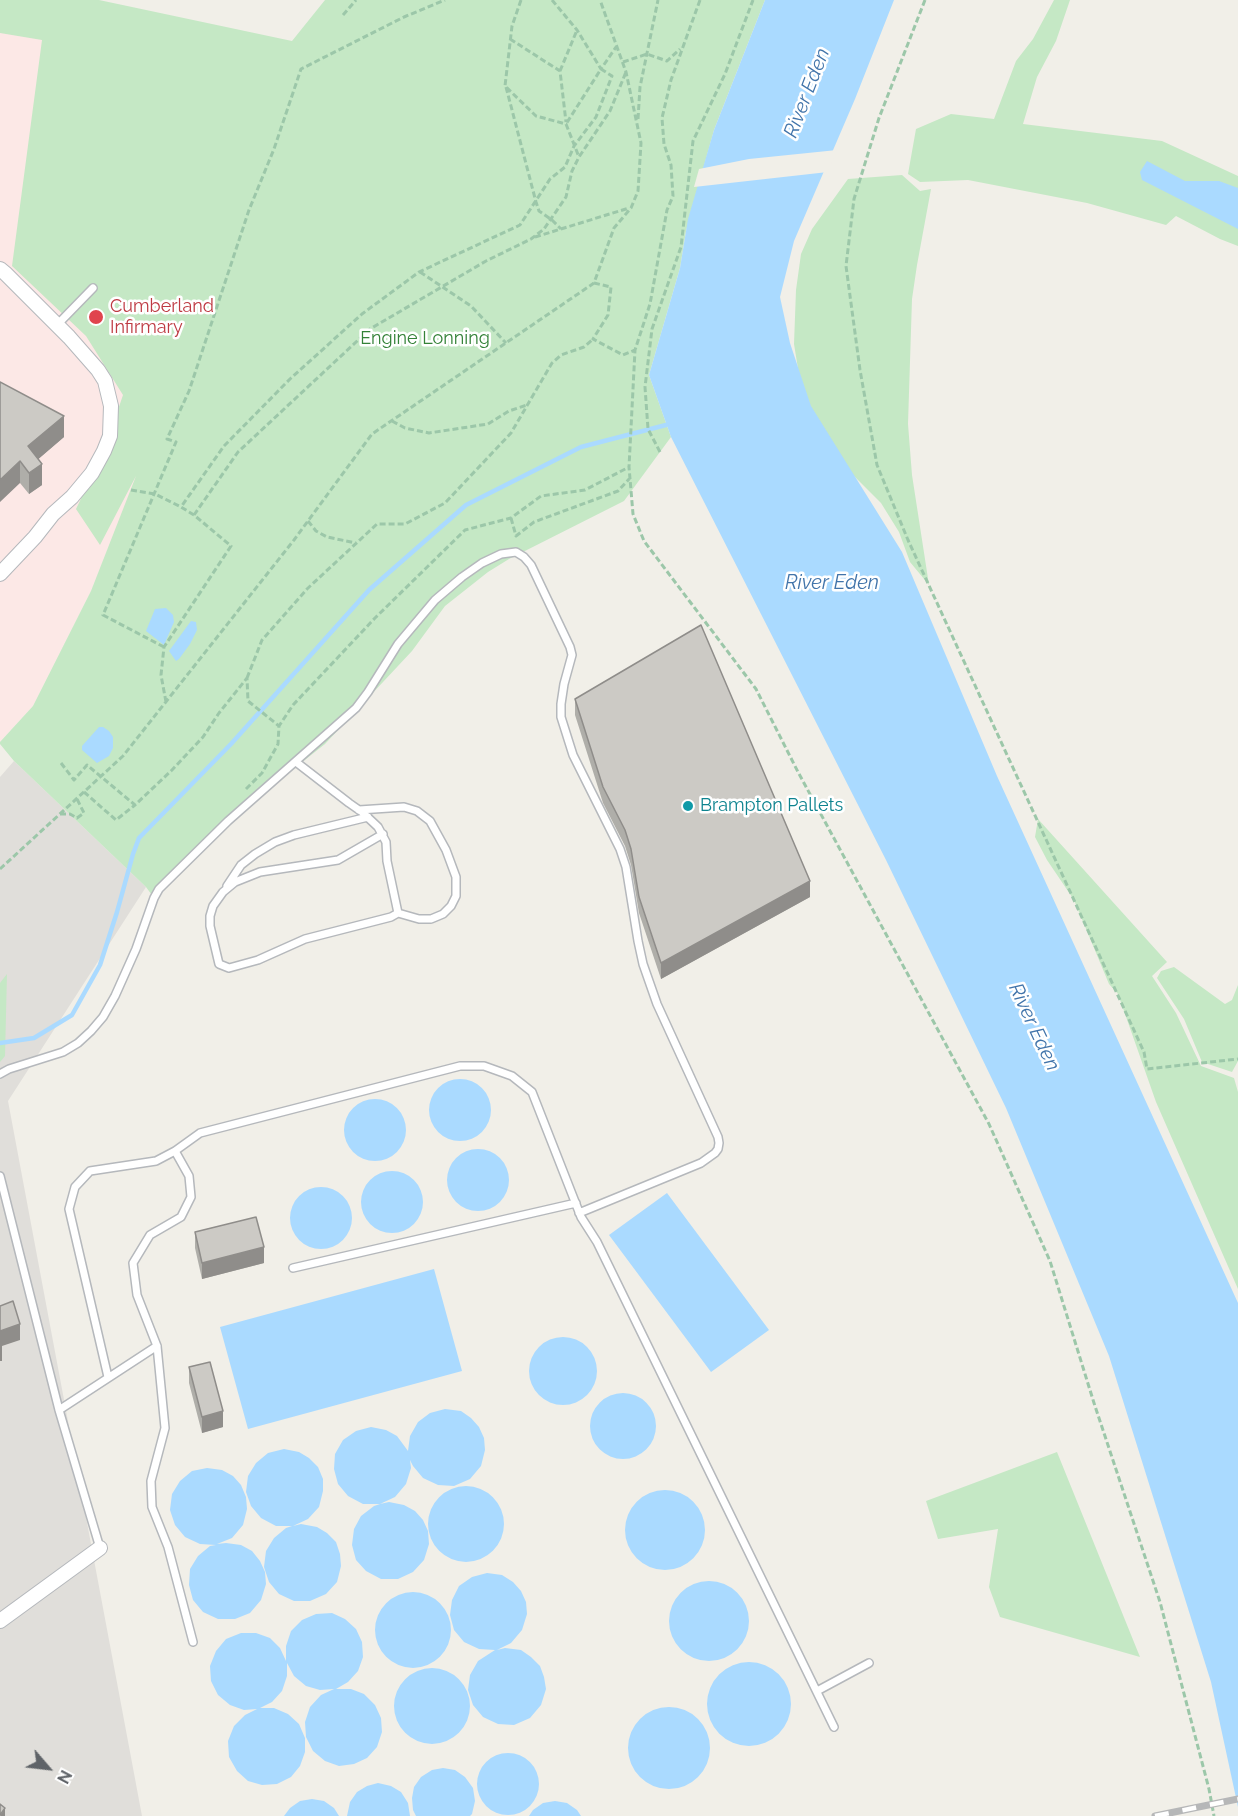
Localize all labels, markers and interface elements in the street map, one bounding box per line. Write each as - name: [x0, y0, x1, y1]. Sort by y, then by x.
- water label: River Eden: [779, 45, 835, 141]
- place label: Cumberland Infirmary: [110, 296, 214, 338]
- marker: Cumberland Infirmary: [87, 308, 105, 326]
- park label: Engine Lonning: [360, 328, 490, 350]
- water label: River Eden: [785, 571, 879, 595]
- place label: Brampton Pallets: [700, 795, 843, 817]
- marker: Brampton Pallets: [681, 799, 695, 813]
- water label: River Eden: [1003, 979, 1065, 1075]
- north arrow: [18, 1738, 78, 1798]
- text: N: [53, 1767, 76, 1787]

